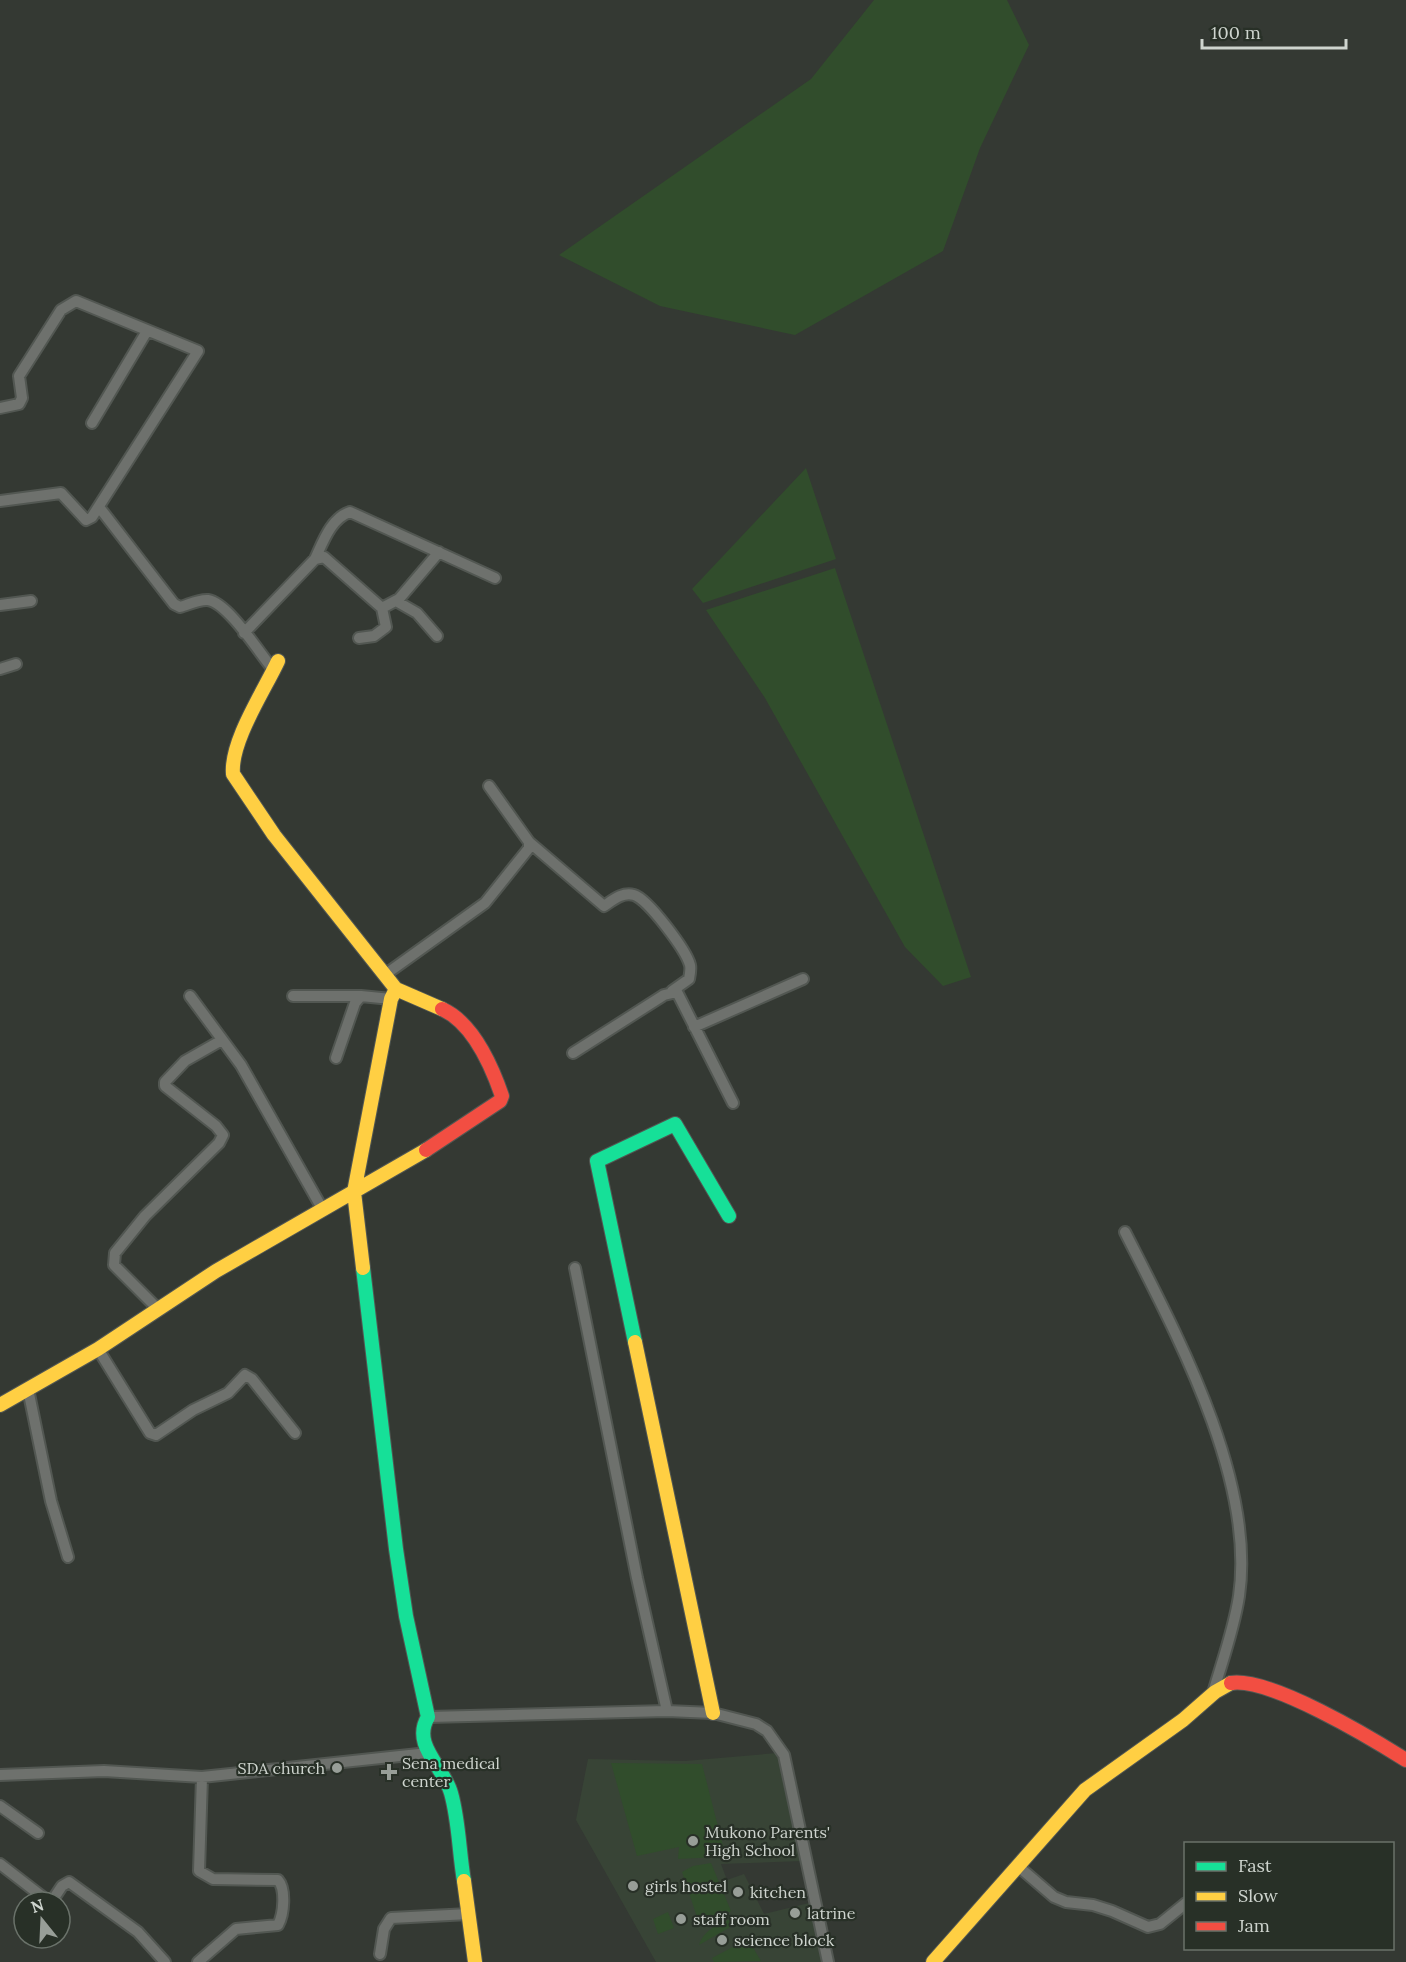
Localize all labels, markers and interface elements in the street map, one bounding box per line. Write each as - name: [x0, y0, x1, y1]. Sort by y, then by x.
- scale bar: [1202, 12, 1346, 50]
- text: 100 m: [1211, 21, 1261, 44]
- place label: Sena medical center: [402, 1753, 500, 1791]
- place label: SDA church: [237, 1758, 325, 1778]
- marker: SDA church: [330, 1761, 344, 1775]
- marker: Sena medical center: [380, 1763, 398, 1781]
- place label: Mukono Parents' High School: [705, 1822, 830, 1860]
- marker: Mukono Parents' High School: [686, 1834, 700, 1848]
- legend: [1184, 1842, 1394, 1950]
- text: Fast: [1238, 1854, 1272, 1877]
- place label: girls hostel: [645, 1876, 727, 1896]
- marker: girls hostel: [626, 1879, 640, 1893]
- place label: kitchen: [750, 1882, 806, 1902]
- text: Slow: [1238, 1884, 1278, 1907]
- marker: kitchen: [731, 1885, 745, 1899]
- north arrow: [12, 1890, 72, 1950]
- text: N: [28, 1894, 46, 1917]
- place label: latrine: [807, 1903, 856, 1923]
- marker: latrine: [788, 1906, 802, 1920]
- place label: staff room: [693, 1909, 770, 1929]
- marker: staff room: [674, 1912, 688, 1926]
- text: Jam: [1237, 1914, 1270, 1937]
- place label: science block: [734, 1930, 835, 1950]
- marker: science block: [715, 1933, 729, 1947]

